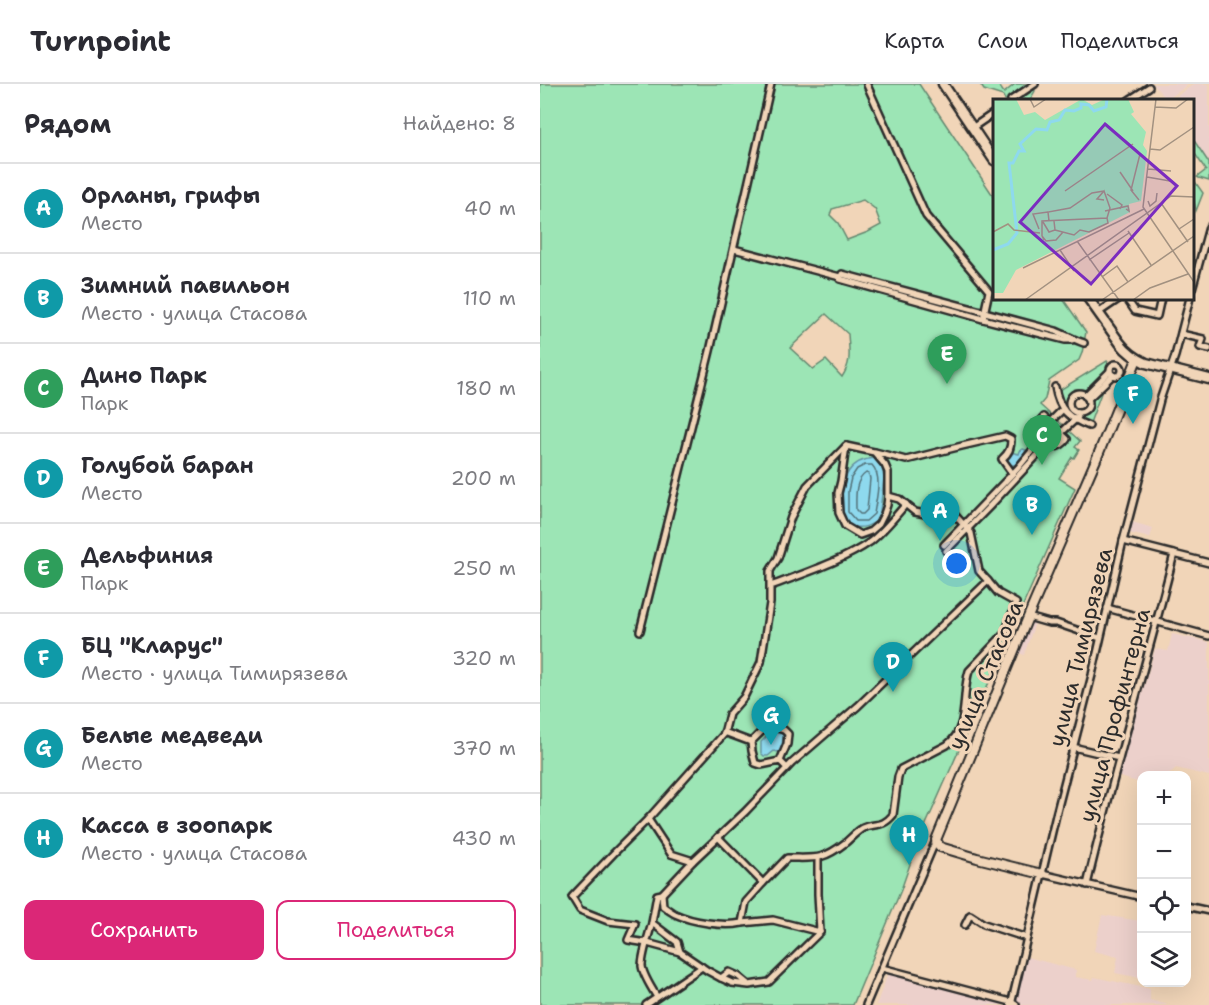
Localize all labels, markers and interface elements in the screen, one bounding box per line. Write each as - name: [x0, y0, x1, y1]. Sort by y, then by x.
- text: Turnpoint: [30, 22, 171, 60]
- text: Карта: [884, 27, 944, 55]
- text: Слои: [977, 27, 1028, 55]
- text: Поделиться: [1061, 27, 1179, 55]
- inset map: [993, 99, 1194, 300]
- text: Рядом: [24, 106, 111, 141]
- text: Найдено: 8: [403, 110, 516, 136]
- text: Орланы, грифы: [81, 181, 260, 210]
- text: A: [36, 195, 51, 221]
- text: 40 m: [464, 195, 516, 221]
- text: Место: [81, 210, 143, 236]
- text: Зимний павильон: [81, 271, 290, 300]
- text: B: [37, 285, 50, 311]
- text: 110 m: [462, 285, 516, 311]
- text: Место · улица Стасова: [81, 300, 307, 326]
- pin: E: [928, 334, 966, 384]
- text: Дино Парк: [81, 361, 207, 390]
- pin: F: [1114, 374, 1152, 424]
- text: C: [37, 375, 50, 401]
- text: 180 m: [456, 375, 516, 401]
- text: Парк: [81, 390, 128, 416]
- pin: C: [1022, 416, 1062, 465]
- text: Голубой баран: [81, 451, 254, 480]
- text: D: [36, 465, 51, 491]
- text: 200 m: [451, 465, 516, 491]
- text: Место: [81, 480, 143, 506]
- pin: B: [1012, 486, 1052, 535]
- pin: A: [920, 492, 960, 541]
- text: Дельфиния: [81, 541, 213, 570]
- street label: улица Тимирязева: [1042, 544, 1119, 750]
- your location: [942, 549, 971, 578]
- text: E: [37, 555, 50, 581]
- text: 250 m: [452, 555, 516, 581]
- text: Парк: [81, 570, 128, 596]
- street label: улица Стасова: [941, 596, 1030, 754]
- street label: улица Профинтерна: [1072, 605, 1157, 825]
- text: БЦ "Кларус": [81, 631, 223, 660]
- pin: D: [874, 642, 912, 692]
- text: F: [38, 645, 49, 671]
- text: 320 m: [452, 645, 516, 671]
- text: Место · улица Тимирязева: [81, 660, 348, 686]
- pin: G: [752, 696, 790, 745]
- text: Белые медведи: [81, 721, 263, 750]
- text: G: [35, 735, 52, 761]
- text: 370 m: [452, 735, 516, 761]
- text: Место: [81, 750, 143, 776]
- map controls: [1137, 771, 1191, 987]
- button: +: [1137, 771, 1191, 825]
- text: Касса в зоопарк: [81, 811, 273, 840]
- pin: H: [890, 816, 928, 865]
- text: H: [36, 825, 51, 851]
- text: 430 m: [452, 825, 516, 851]
- button: −: [1137, 825, 1191, 879]
- text: Место · улица Стасова: [81, 840, 307, 866]
- button: locate: [1137, 879, 1191, 933]
- button: Сохранить: [24, 900, 264, 960]
- button: Поделиться: [276, 900, 516, 960]
- button: layers: [1137, 933, 1191, 987]

